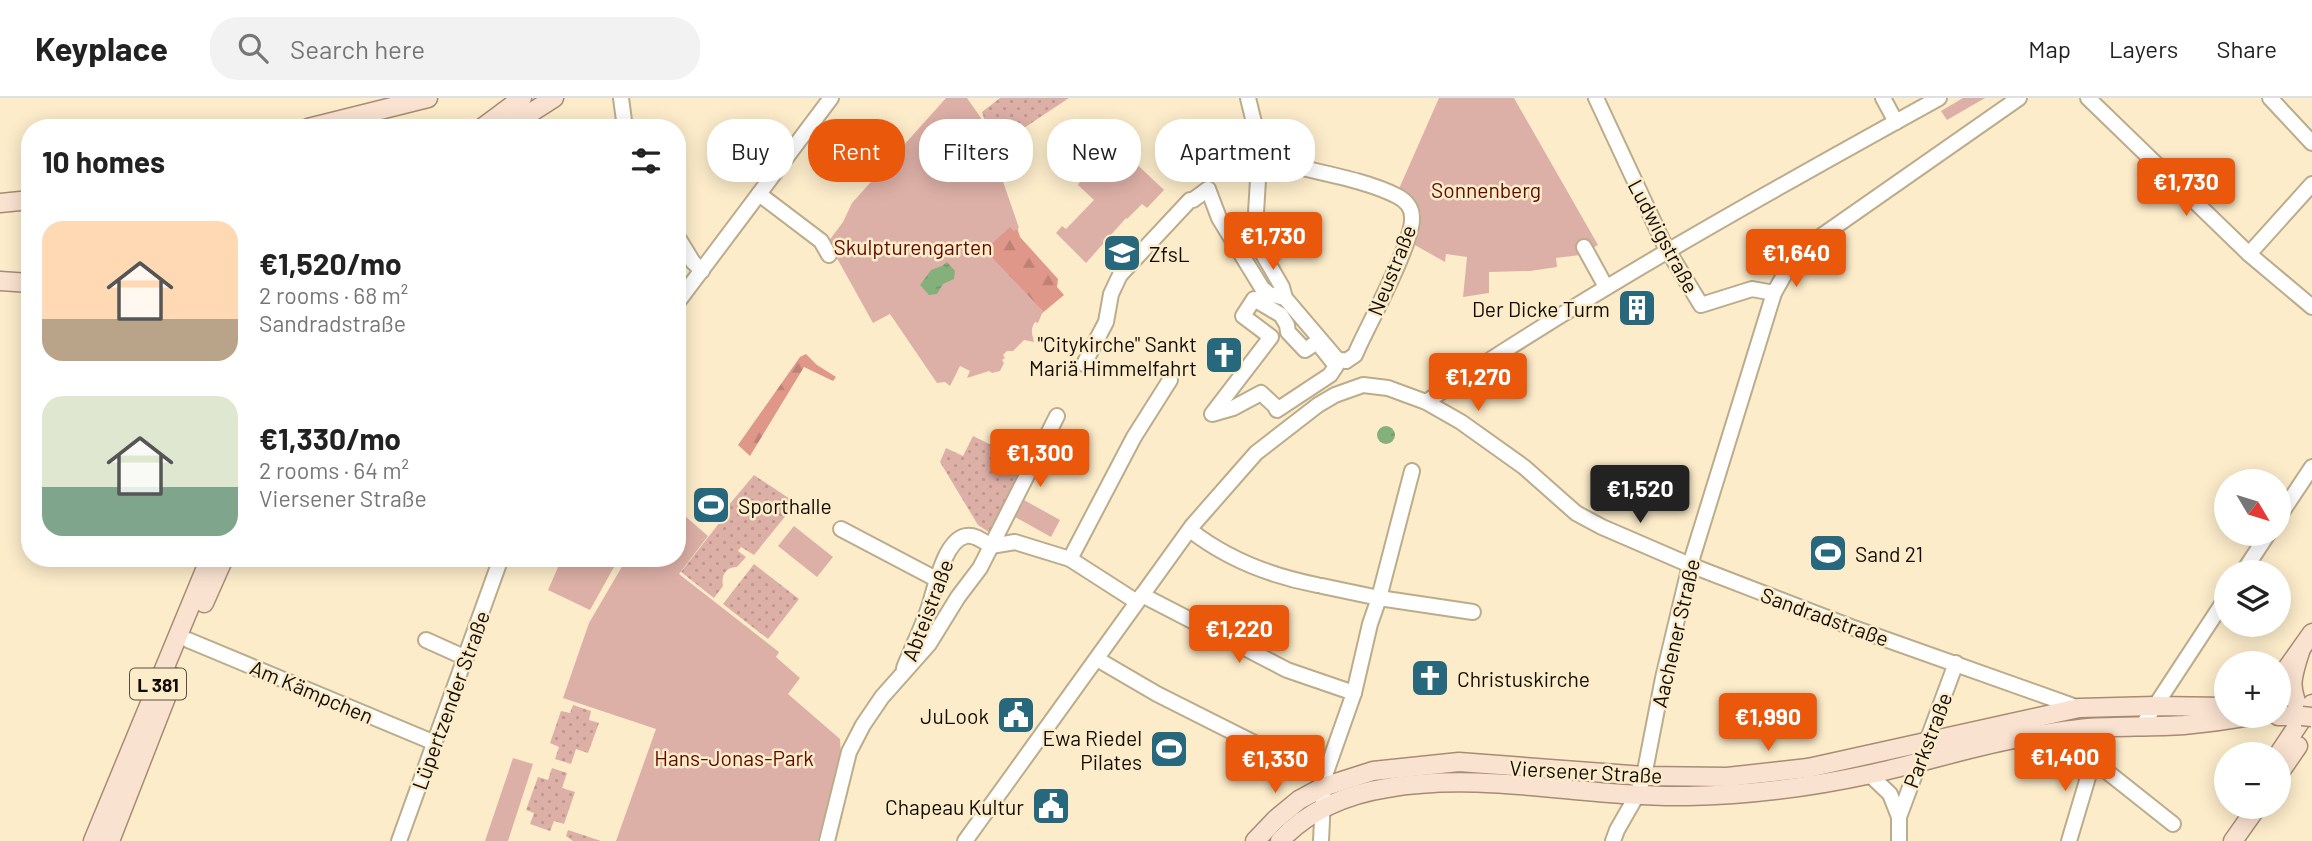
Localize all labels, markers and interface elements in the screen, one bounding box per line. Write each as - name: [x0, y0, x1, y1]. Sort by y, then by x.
- search box: [210, 17, 700, 80]
- text: Keyplace: [35, 28, 168, 68]
- icon: search: [234, 29, 272, 67]
- text: Search here: [290, 33, 425, 64]
- text: Map: [2028, 34, 2071, 63]
- text: Layers: [2109, 34, 2178, 63]
- text: Share: [2216, 34, 2277, 63]
- chip: Buy: [707, 119, 794, 182]
- chip: Rent: [808, 119, 905, 182]
- chip: Filters: [919, 119, 1033, 182]
- chip: New: [1047, 119, 1141, 182]
- chip: Apartment: [1155, 119, 1315, 182]
- icon: filters: [627, 142, 665, 180]
- text: 10 homes: [42, 143, 165, 179]
- pin: €1,730: [2129, 158, 2243, 218]
- text: €1,730: [2153, 167, 2219, 195]
- street label: Ludwigstraße: [1624, 175, 1704, 297]
- park label: Sonnenberg: [1431, 177, 1541, 202]
- pin: €1,730: [1216, 212, 1330, 272]
- text: €1,730: [1240, 221, 1306, 249]
- street label: Neustraße: [1362, 221, 1420, 319]
- pin: €1,640: [1739, 230, 1853, 289]
- school or university icon: ZfsL: [1101, 232, 1143, 274]
- park label: Skulpturengarten: [833, 234, 993, 259]
- text: €1,640: [1762, 238, 1830, 266]
- place label: ZfsL: [1149, 241, 1190, 266]
- text: €1,520/mo: [259, 245, 402, 281]
- icon: home: [98, 249, 182, 333]
- text: 2 rooms · 68 m²: [259, 281, 408, 309]
- building icon: Der Dicke Turm: [1616, 287, 1658, 329]
- place label: Der Dicke Turm: [1472, 296, 1610, 321]
- text: Sandradstraße: [259, 309, 406, 337]
- place label: "Citykirche" Sankt Mariä Himmelfahrt: [1029, 331, 1197, 380]
- church icon: "Citykirche" Sankt Mariä Himmelfahrt: [1203, 334, 1245, 376]
- pin: €1,270: [1421, 354, 1535, 413]
- text: €1,270: [1445, 362, 1511, 390]
- text: €1,330/mo: [259, 420, 401, 456]
- icon: home: [98, 424, 182, 508]
- pin: €1,300: [983, 430, 1097, 489]
- text: €1,300: [1006, 438, 1074, 466]
- text: 2 rooms · 64 m²: [259, 456, 409, 484]
- pin: €1,520: [1583, 466, 1697, 525]
- north arrow: [2214, 469, 2291, 546]
- map controls: [2214, 469, 2291, 819]
- text: €1,520: [1606, 474, 1674, 502]
- text: Viersener Straße: [259, 484, 427, 512]
- sports icon: Sporthalle: [690, 484, 732, 526]
- place label: Sporthalle: [738, 493, 832, 518]
- sports icon: Sand 21: [1807, 532, 1849, 574]
- place label: Sand 21: [1855, 541, 1923, 566]
- street label: Abteistraße: [896, 556, 958, 664]
- street label: Aachener Straße: [1646, 556, 1704, 710]
- button: layers: [2214, 560, 2291, 637]
- street label: Sandradstraße: [1758, 581, 1892, 651]
- pin: €1,220: [1182, 606, 1296, 665]
- street label: Lüpertzender Straße: [406, 607, 494, 793]
- text: €1,220: [1205, 614, 1273, 642]
- button: +: [2214, 651, 2291, 728]
- street label: Am Kämpchen: [247, 654, 377, 728]
- church icon: Christuskirche: [1409, 657, 1451, 699]
- place label: Christuskirche: [1457, 666, 1590, 691]
- road number: L 381: [130, 668, 186, 699]
- street label: Parkstraße: [1897, 689, 1957, 791]
- public building icon: JuLook: [995, 694, 1037, 736]
- pin: €1,990: [1711, 694, 1825, 753]
- text: €1,990: [1735, 702, 1801, 730]
- place label: JuLook: [920, 703, 989, 728]
- place label: Ewa Riedel Pilates: [1043, 725, 1142, 774]
- sports icon: Ewa Riedel Pilates: [1148, 728, 1190, 770]
- pin: €1,400: [2008, 734, 2122, 793]
- pin: €1,330: [1218, 736, 1332, 795]
- text: €1,400: [2031, 742, 2099, 770]
- button: −: [2214, 742, 2291, 819]
- text: €1,330: [1242, 744, 1308, 772]
- park label: Hans-Jonas-Park: [654, 745, 814, 770]
- street label: Viersener Straße: [1509, 755, 1663, 787]
- public building icon: Chapeau Kultur: [1030, 785, 1072, 827]
- place label: Chapeau Kultur: [885, 794, 1024, 819]

